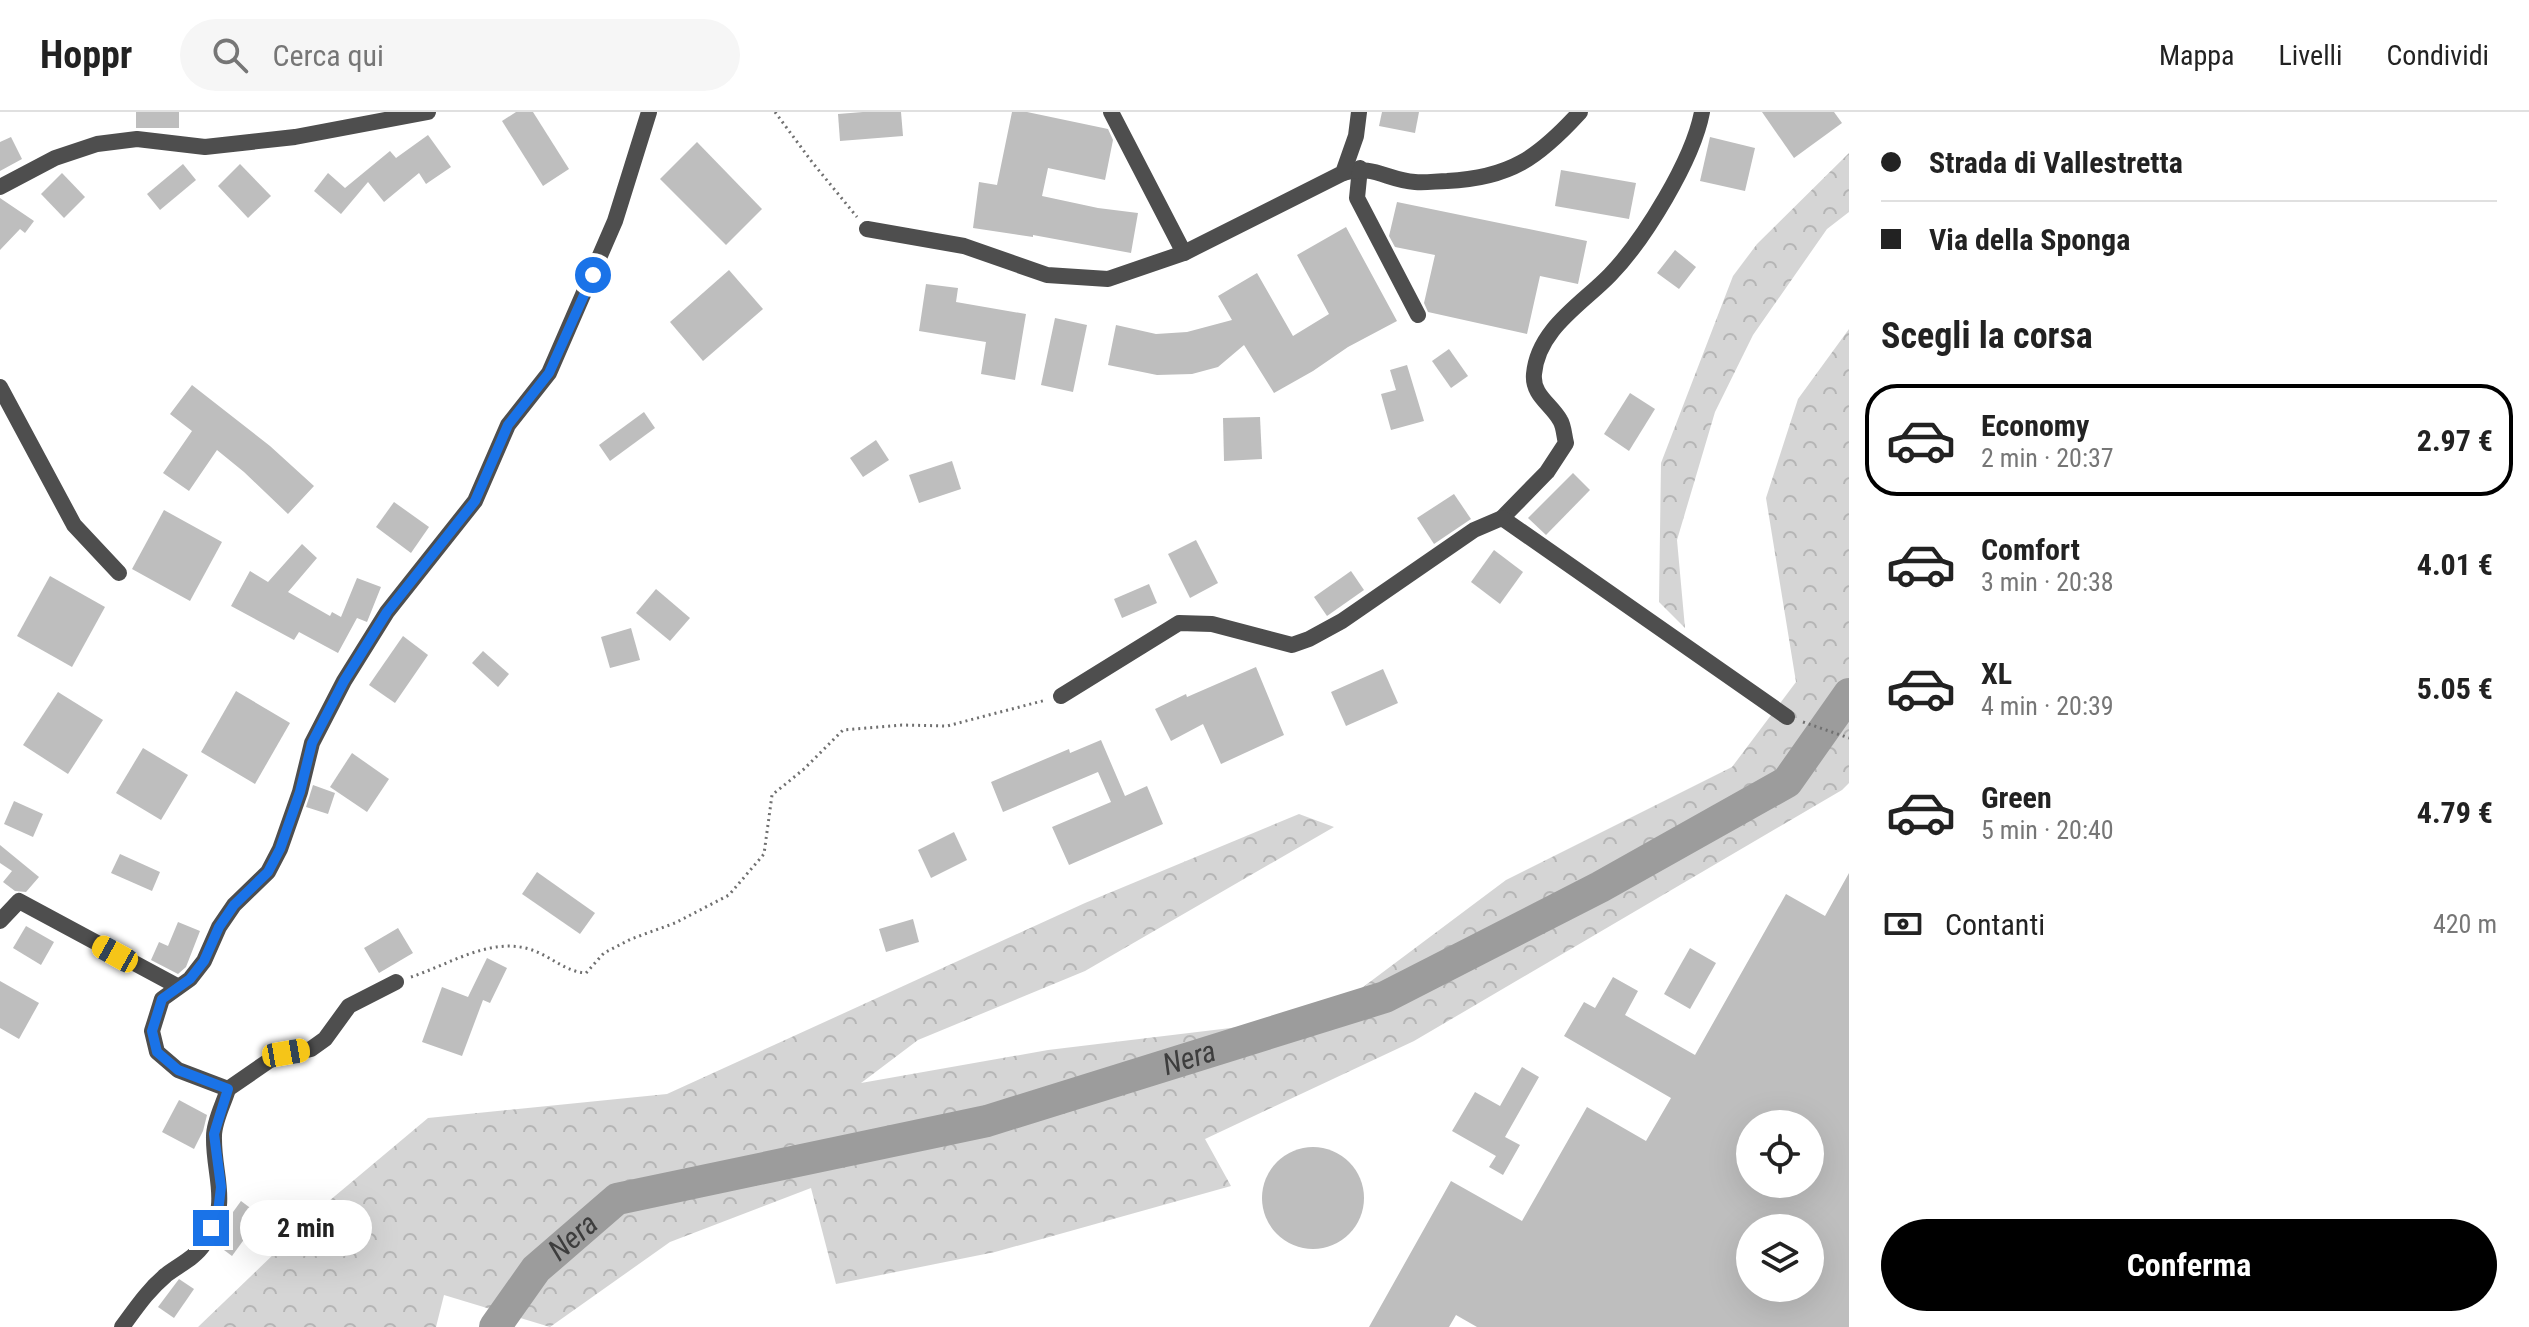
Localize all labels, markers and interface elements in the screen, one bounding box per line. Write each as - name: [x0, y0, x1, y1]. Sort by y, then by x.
- search box: [180, 19, 740, 91]
- text: Hoppr: [40, 33, 132, 77]
- icon: search: [208, 33, 252, 77]
- text: Cerca qui: [272, 38, 384, 73]
- text: Mappa: [2159, 39, 2235, 72]
- text: Livelli: [2279, 39, 2342, 72]
- text: Condividi: [2386, 39, 2489, 72]
- text: Strada di Vallestretta: [1929, 145, 2183, 180]
- text: Via della Sponga: [1929, 222, 2130, 257]
- route start: [575, 257, 611, 293]
- text: Scegli la corsa: [1881, 315, 2093, 357]
- icon: car: [1885, 404, 1957, 476]
- text: Economy: [1981, 408, 2089, 443]
- text: 2.97 €: [2417, 423, 2493, 458]
- text: 2 min · 20:37: [1981, 443, 2114, 473]
- icon: car: [1885, 528, 1957, 600]
- text: Comfort: [1981, 532, 2080, 567]
- text: 4.01 €: [2417, 547, 2493, 582]
- text: 3 min · 20:38: [1981, 567, 2114, 597]
- icon: car: [1885, 652, 1957, 724]
- text: XL: [1981, 656, 2012, 691]
- text: 5.05 €: [2417, 671, 2493, 706]
- text: 4 min · 20:39: [1981, 691, 2114, 721]
- icon: car: [1885, 776, 1957, 848]
- text: Green: [1981, 780, 2052, 815]
- text: 4.79 €: [2417, 795, 2493, 830]
- text: 5 min · 20:40: [1981, 815, 2114, 845]
- icon: cash: [1881, 902, 1925, 946]
- text: Contanti: [1945, 907, 2045, 942]
- text: 420 m: [2433, 909, 2497, 939]
- car: [88, 932, 142, 976]
- water label: Nera: [1158, 1033, 1220, 1082]
- car: [260, 1037, 312, 1069]
- map controls: [1736, 1110, 1824, 1302]
- button: locate: [1736, 1110, 1824, 1198]
- callout: 2 min: [239, 1200, 371, 1256]
- water label: Nera: [541, 1206, 605, 1267]
- route end: [193, 1210, 229, 1246]
- text: 2 min: [277, 1213, 335, 1243]
- button: layers: [1736, 1214, 1824, 1302]
- button: Conferma: [1881, 1219, 2497, 1311]

